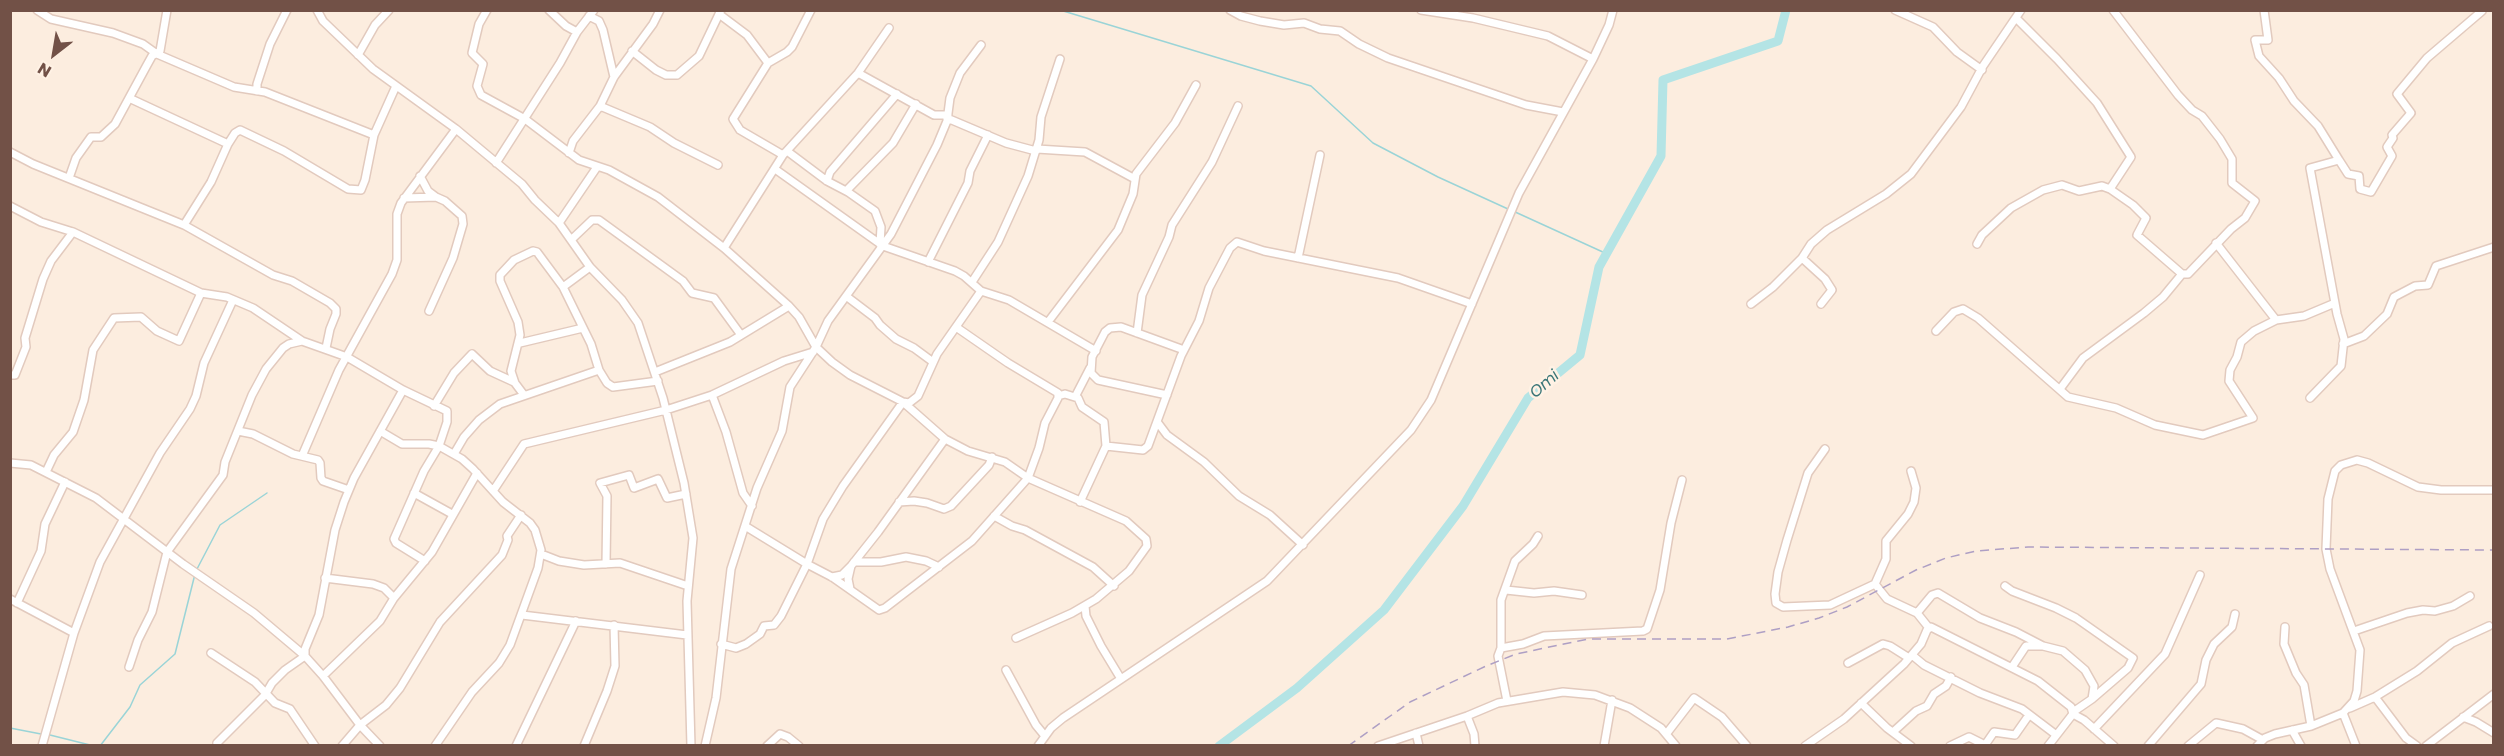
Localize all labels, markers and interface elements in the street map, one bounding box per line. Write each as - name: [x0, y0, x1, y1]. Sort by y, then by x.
- north arrow: [24, 24, 84, 84]
- text: N: [33, 57, 56, 83]
- water label: Omi: [1526, 367, 1564, 403]

